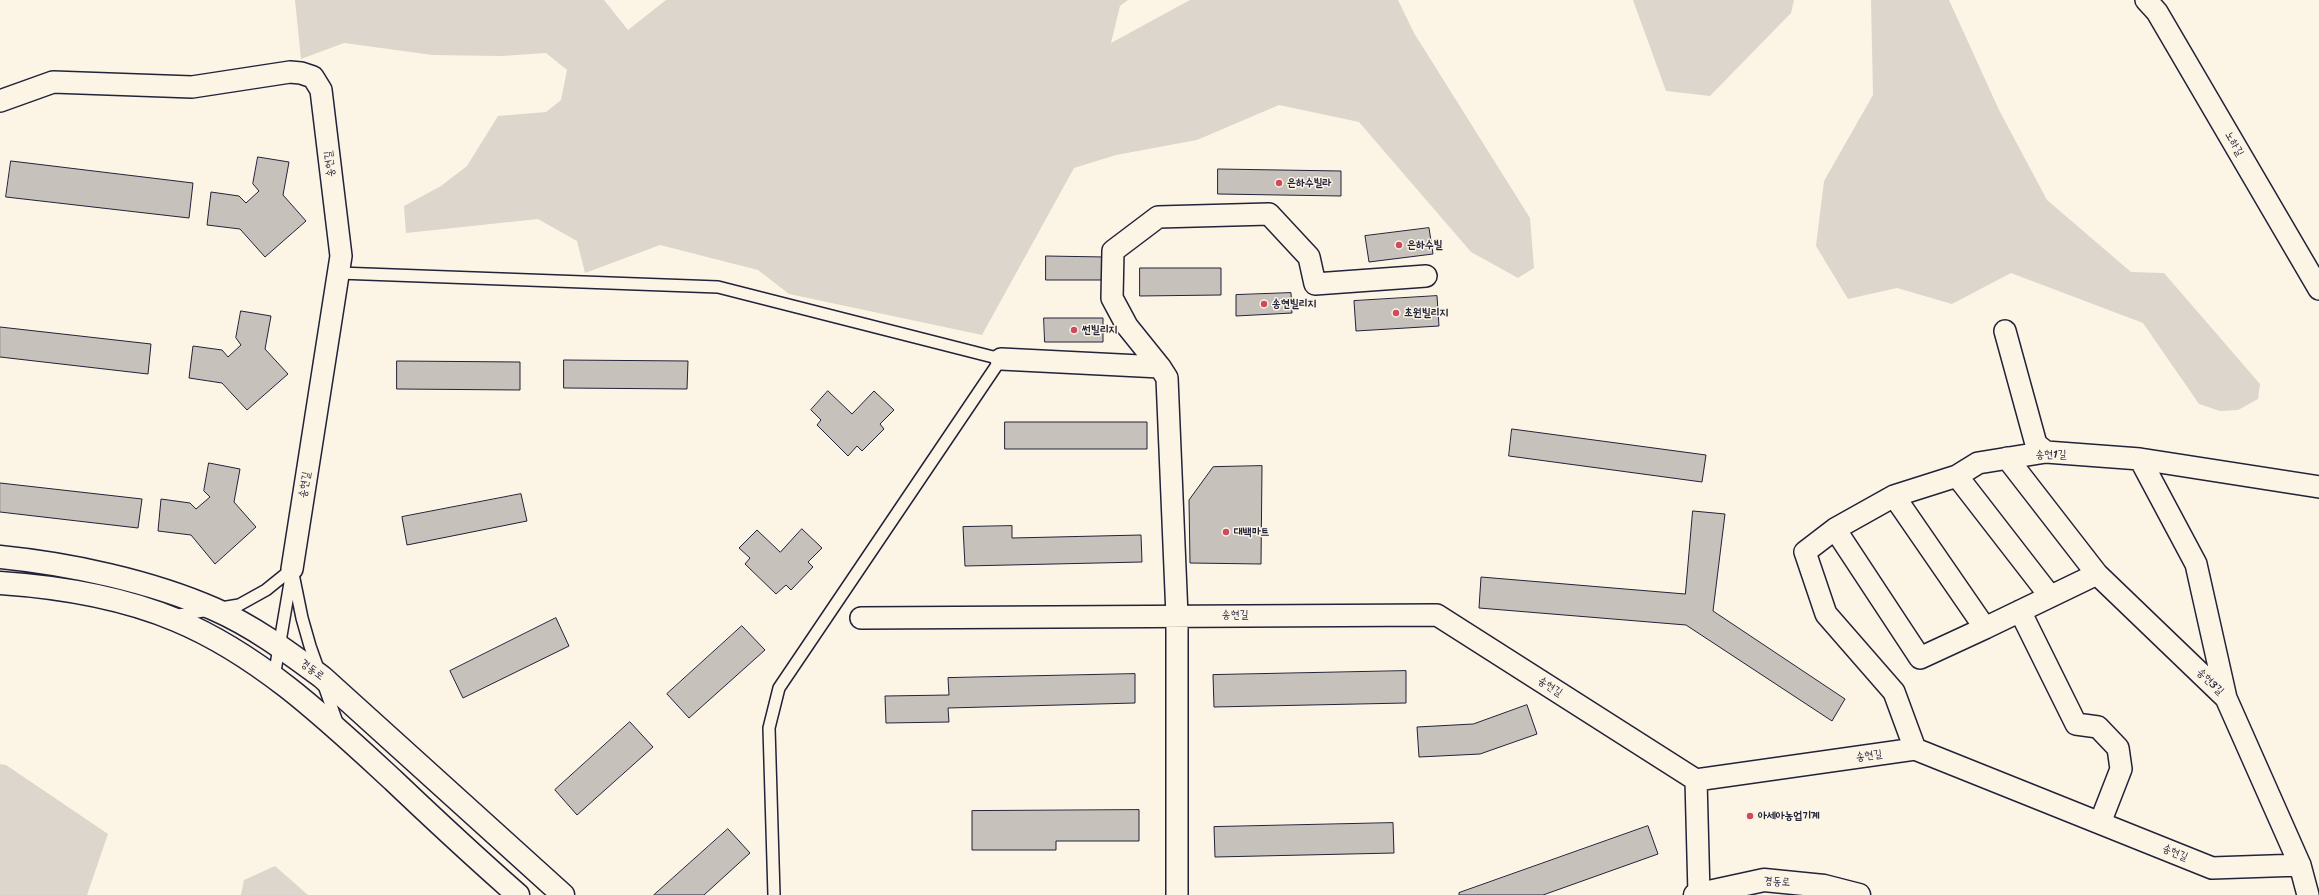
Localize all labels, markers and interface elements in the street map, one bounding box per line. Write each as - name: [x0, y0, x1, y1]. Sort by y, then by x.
- street label: 노하길: [2222, 129, 2246, 159]
- street label: 송현길: [322, 150, 338, 178]
- place label: 은하수빌라: [1287, 176, 1331, 190]
- marker: 은하수빌라: [1274, 178, 1284, 188]
- place label: 은하수빌: [1407, 238, 1442, 252]
- marker: 은하수빌: [1394, 240, 1404, 250]
- place label: 송현빌리지: [1272, 297, 1316, 311]
- marker: 송현빌리지: [1259, 299, 1269, 309]
- place label: 초원빌리지: [1404, 306, 1448, 320]
- marker: 초원빌리지: [1391, 308, 1401, 318]
- place label: 썬빌리지: [1082, 323, 1117, 337]
- marker: 썬빌리지: [1069, 325, 1079, 335]
- street label: 송현1길: [2035, 448, 2067, 462]
- street label: 송현길: [296, 471, 314, 499]
- place label: 대백마트: [1234, 525, 1269, 539]
- marker: 대백마트: [1221, 527, 1231, 537]
- street label: 송현길: [1222, 608, 1248, 622]
- street label: 경동로: [297, 657, 327, 683]
- street label: 송현3길: [2194, 666, 2226, 698]
- street label: 송현길: [1535, 674, 1565, 700]
- street label: 송현길: [1855, 748, 1883, 764]
- place label: 아세아농업기계: [1758, 809, 1820, 823]
- marker: 아세아농업기계: [1745, 811, 1755, 821]
- street label: 송현길: [2160, 842, 2190, 864]
- street label: 경동로: [1763, 875, 1791, 889]

